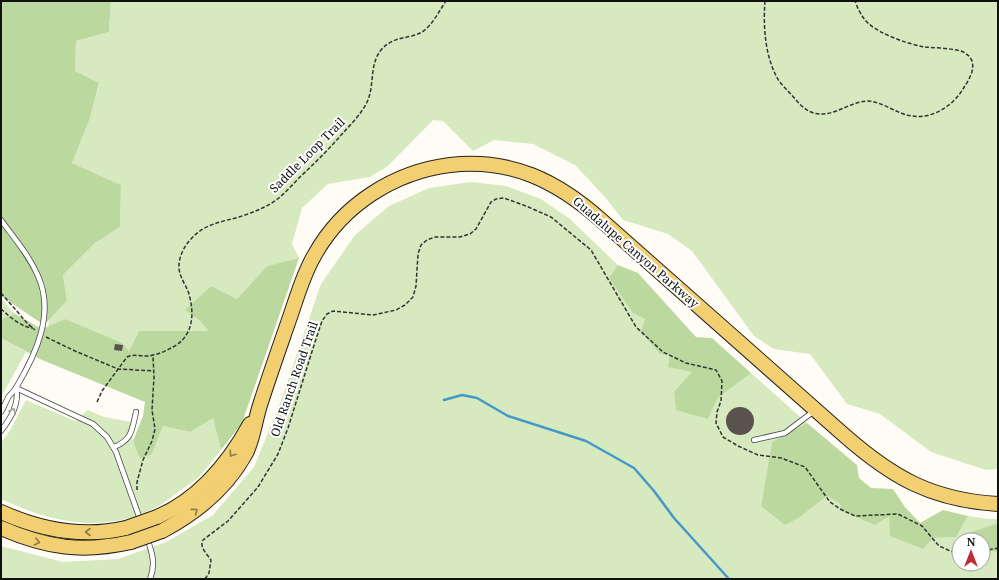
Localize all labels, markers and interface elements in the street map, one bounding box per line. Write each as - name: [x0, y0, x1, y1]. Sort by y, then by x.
- street label: Saddle Loop Trail: [266, 113, 349, 196]
- street label: Guadalupe Canyon Parkway: [569, 193, 703, 312]
- street label: Old Ranch Road Trail: [266, 319, 322, 439]
- one-way arrow: [8, 408, 16, 415]
- one-way arrow: [230, 449, 237, 456]
- one-way arrow: [191, 508, 198, 516]
- one-way arrow: [85, 528, 91, 536]
- north arrow: [951, 532, 991, 572]
- text: N: [967, 534, 976, 549]
- one-way arrow: [34, 537, 41, 546]

